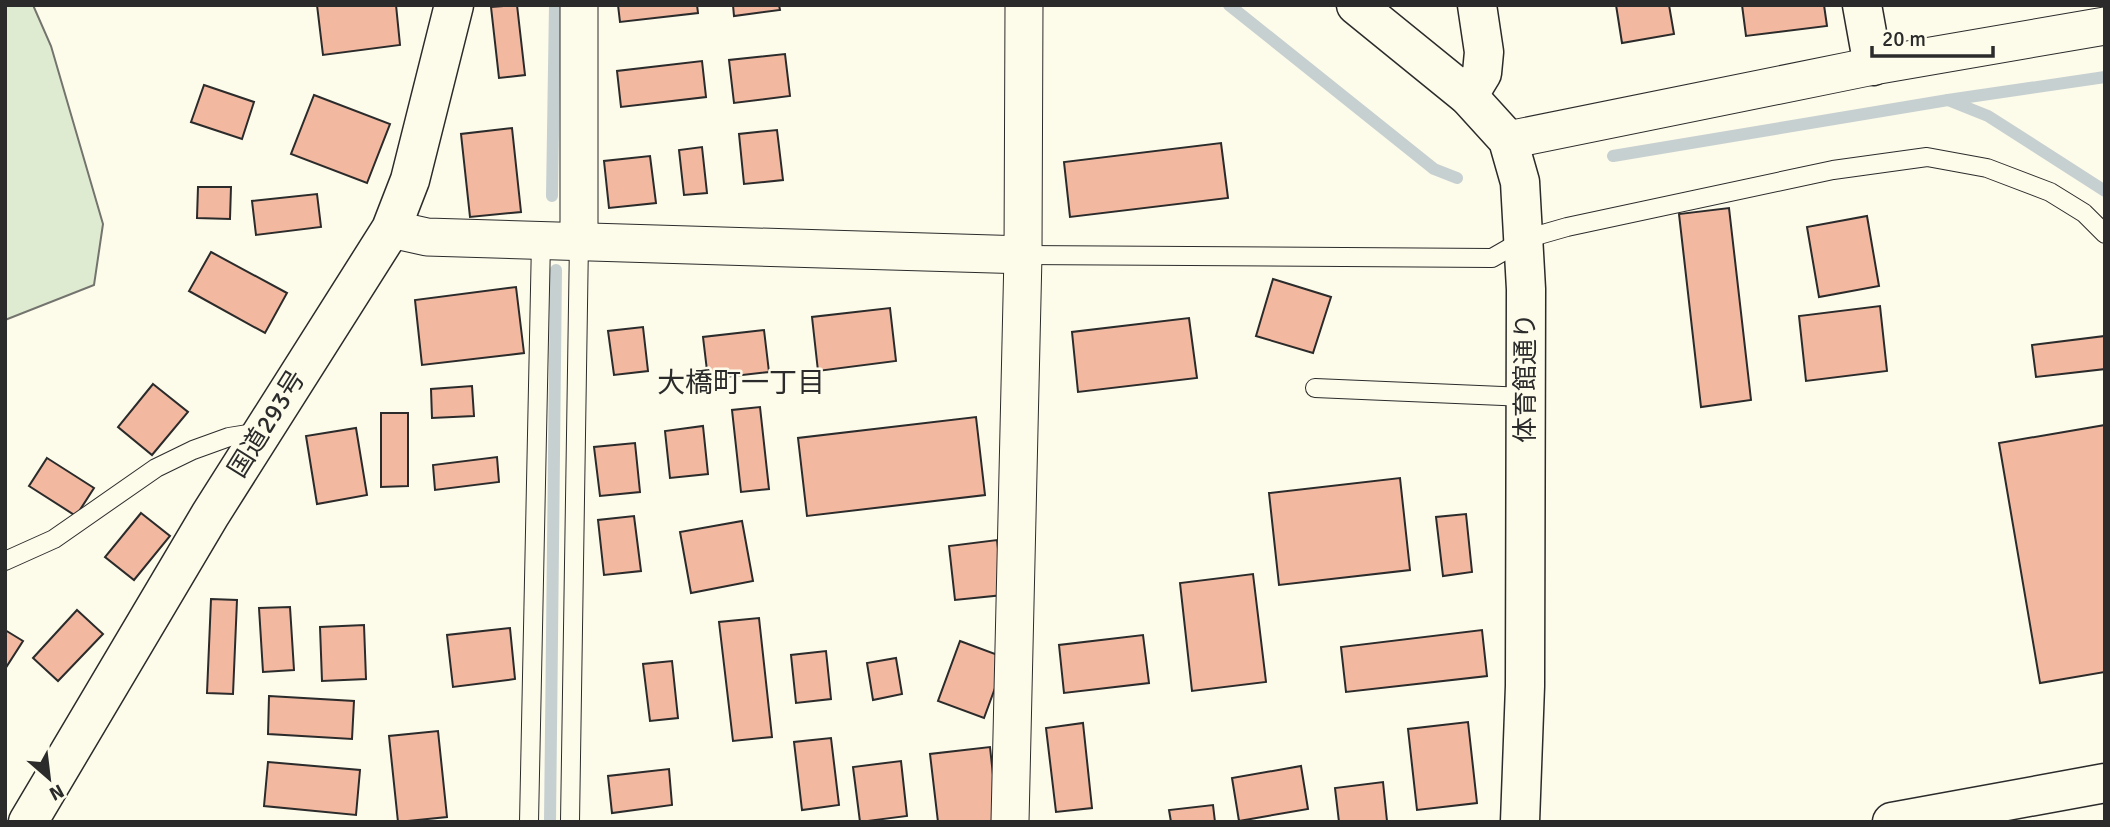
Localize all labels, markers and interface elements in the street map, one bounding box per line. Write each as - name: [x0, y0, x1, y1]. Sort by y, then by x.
- scale bar: [1872, 14, 1993, 58]
- text: 20 m: [1882, 26, 1926, 52]
- street label: 体育館通り: [1510, 313, 1542, 443]
- street label: 国道293号: [222, 365, 312, 483]
- district label: 大橋町一丁目: [657, 366, 825, 400]
- north arrow: [14, 743, 84, 813]
- text: N: [45, 778, 68, 806]

